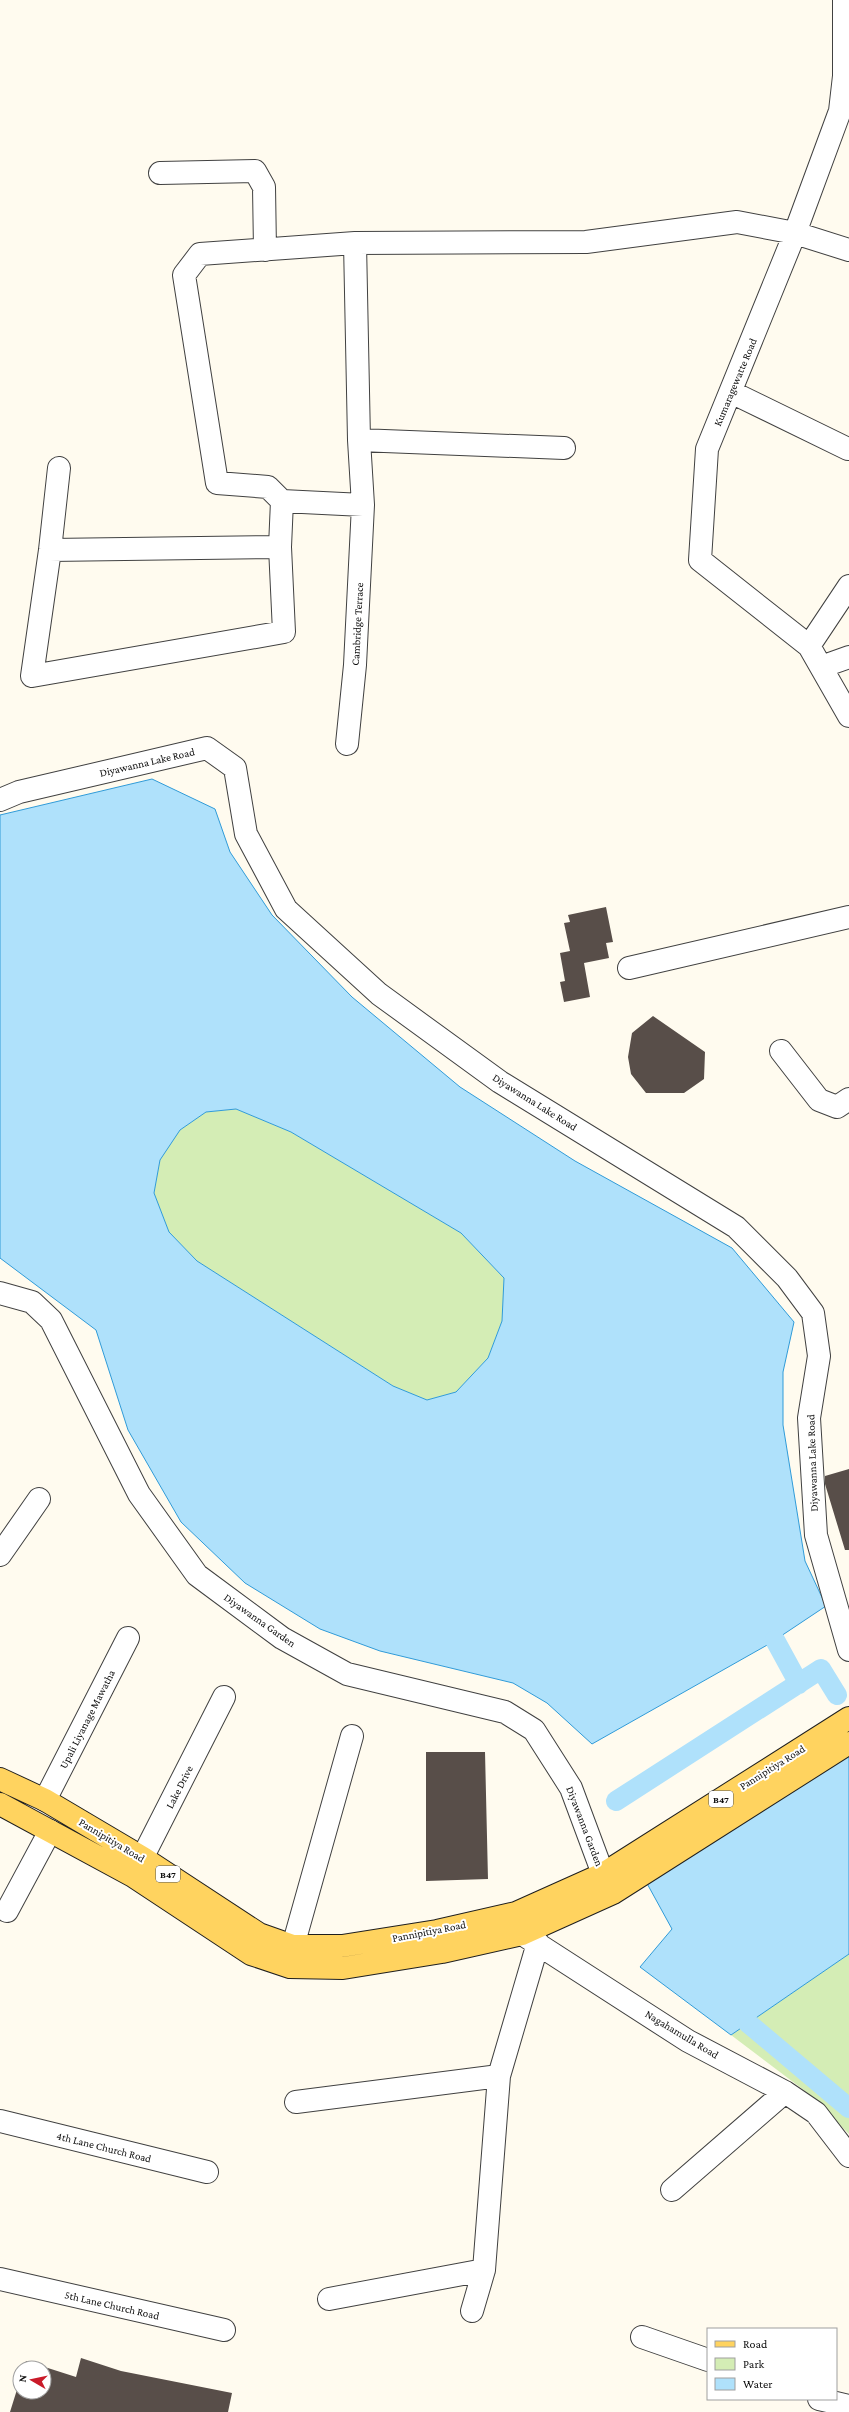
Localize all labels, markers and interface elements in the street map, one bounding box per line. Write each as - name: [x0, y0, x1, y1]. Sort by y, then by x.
- street label: Kumaragewatte Road: [711, 336, 760, 428]
- street label: Cambridge Terrace: [349, 582, 366, 666]
- street label: Diyawanna Lake Road: [98, 745, 196, 780]
- street label: Diyawanna Lake Road: [490, 1071, 580, 1134]
- street label: Diyawanna Lake Road: [804, 1414, 821, 1512]
- street label: Diyawanna Garden: [221, 1591, 298, 1650]
- street label: Upali Liyanage Mawatha: [57, 1668, 118, 1771]
- street label: Pannipitiya Road: [737, 1742, 808, 1793]
- street label: Lake Drive: [163, 1763, 195, 1810]
- street label: Diyawanna Garden: [563, 1784, 606, 1868]
- road number: B47: [709, 1791, 733, 1807]
- street label: Pannipitiya Road: [76, 1816, 147, 1865]
- road number: B47: [156, 1866, 180, 1882]
- street label: Pannipitiya Road: [391, 1918, 467, 1945]
- street label: Nagahamulla Road: [643, 2007, 721, 2062]
- street label: 4th Lane Church Road: [55, 2129, 153, 2165]
- street label: 5th Lane Church Road: [63, 2288, 161, 2322]
- legend: [707, 2328, 837, 2400]
- text: Road: [743, 2337, 768, 2351]
- text: Park: [743, 2357, 765, 2371]
- north arrow: [12, 2360, 52, 2400]
- text: N: [16, 2373, 29, 2383]
- text: Water: [743, 2377, 773, 2391]

